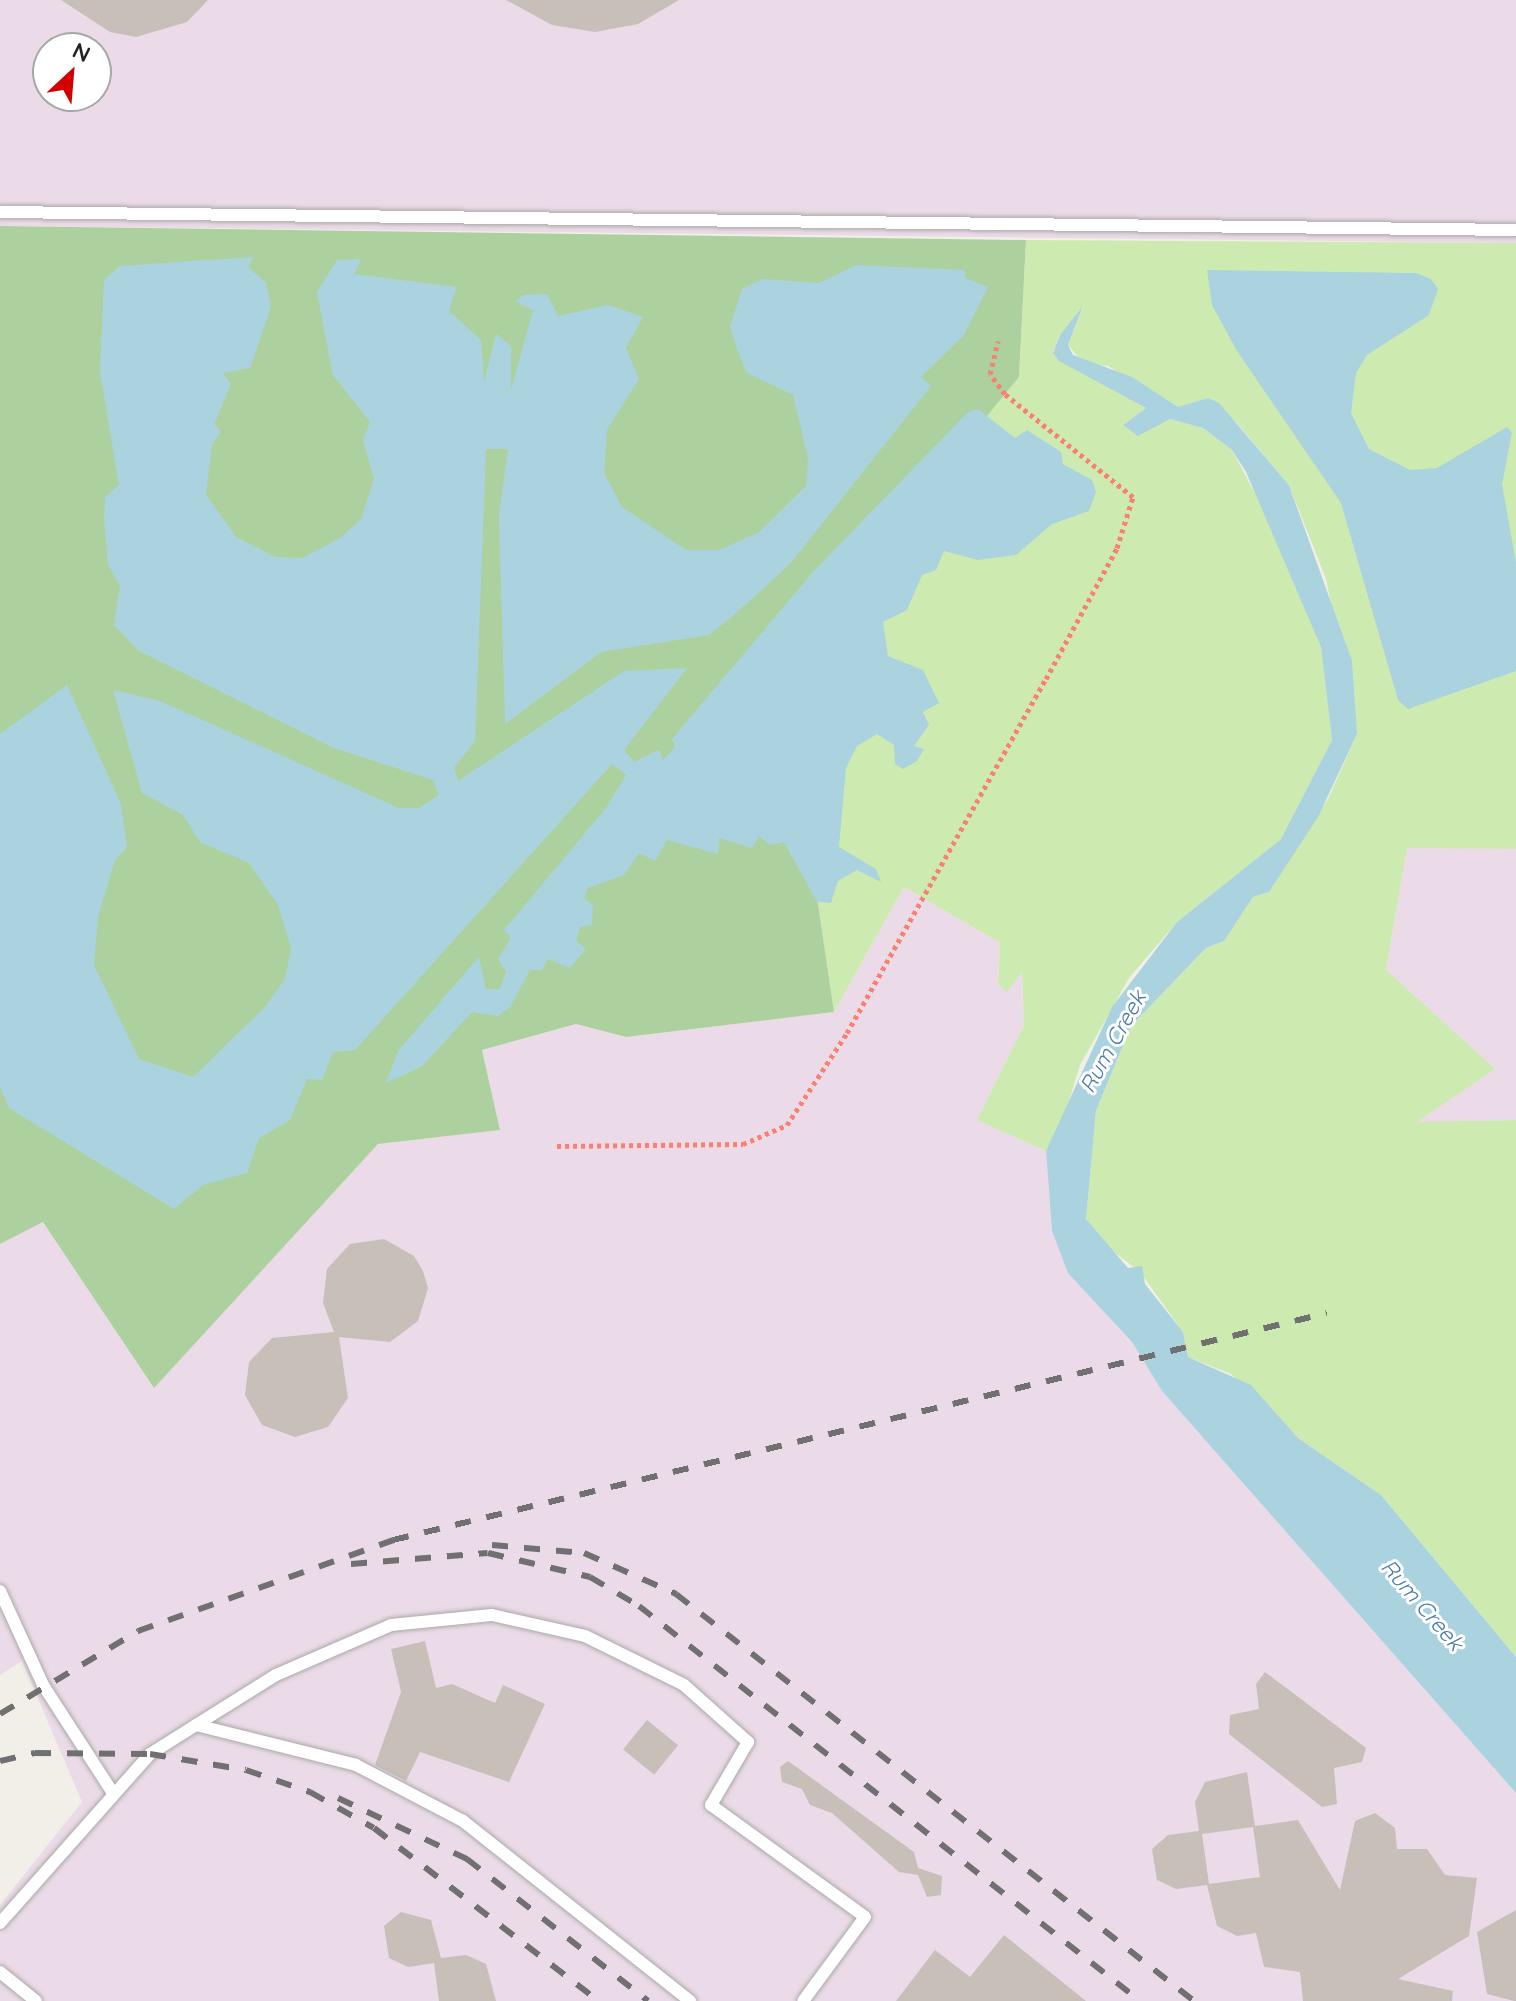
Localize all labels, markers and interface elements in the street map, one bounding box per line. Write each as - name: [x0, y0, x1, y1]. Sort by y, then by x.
- north arrow: [32, 32, 112, 112]
- text: N: [68, 36, 95, 68]
- water label: Rum Creek: [1074, 987, 1152, 1097]
- water label: Rum Creek: [1375, 1554, 1469, 1656]

